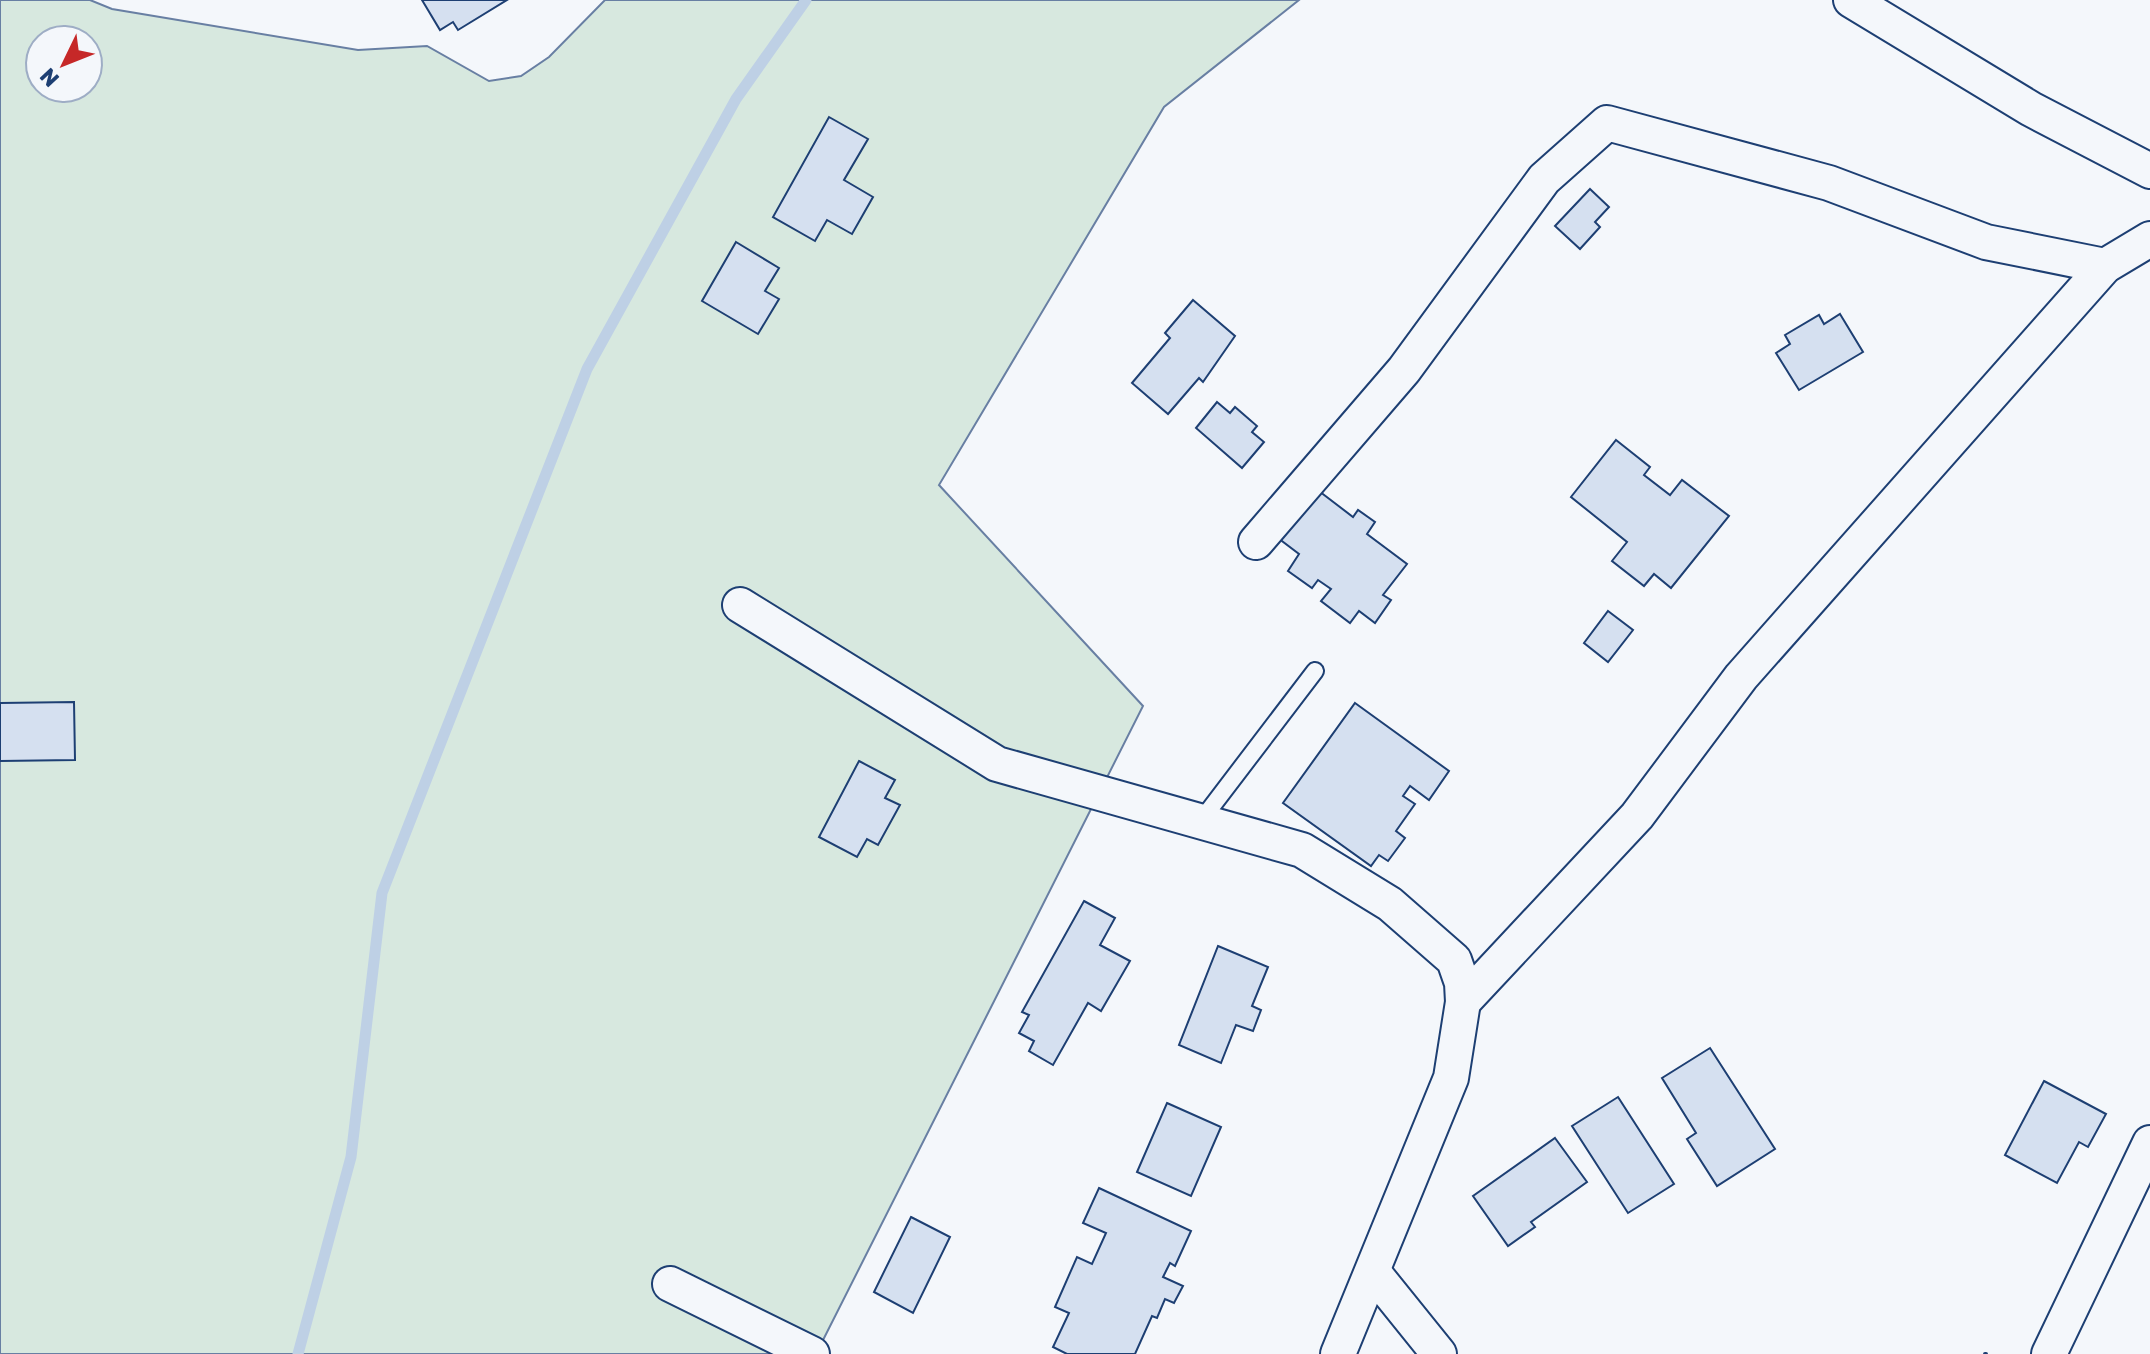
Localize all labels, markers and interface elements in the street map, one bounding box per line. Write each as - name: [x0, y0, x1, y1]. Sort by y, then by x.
- north arrow: [24, 24, 104, 104]
- text: N: [34, 62, 65, 92]

